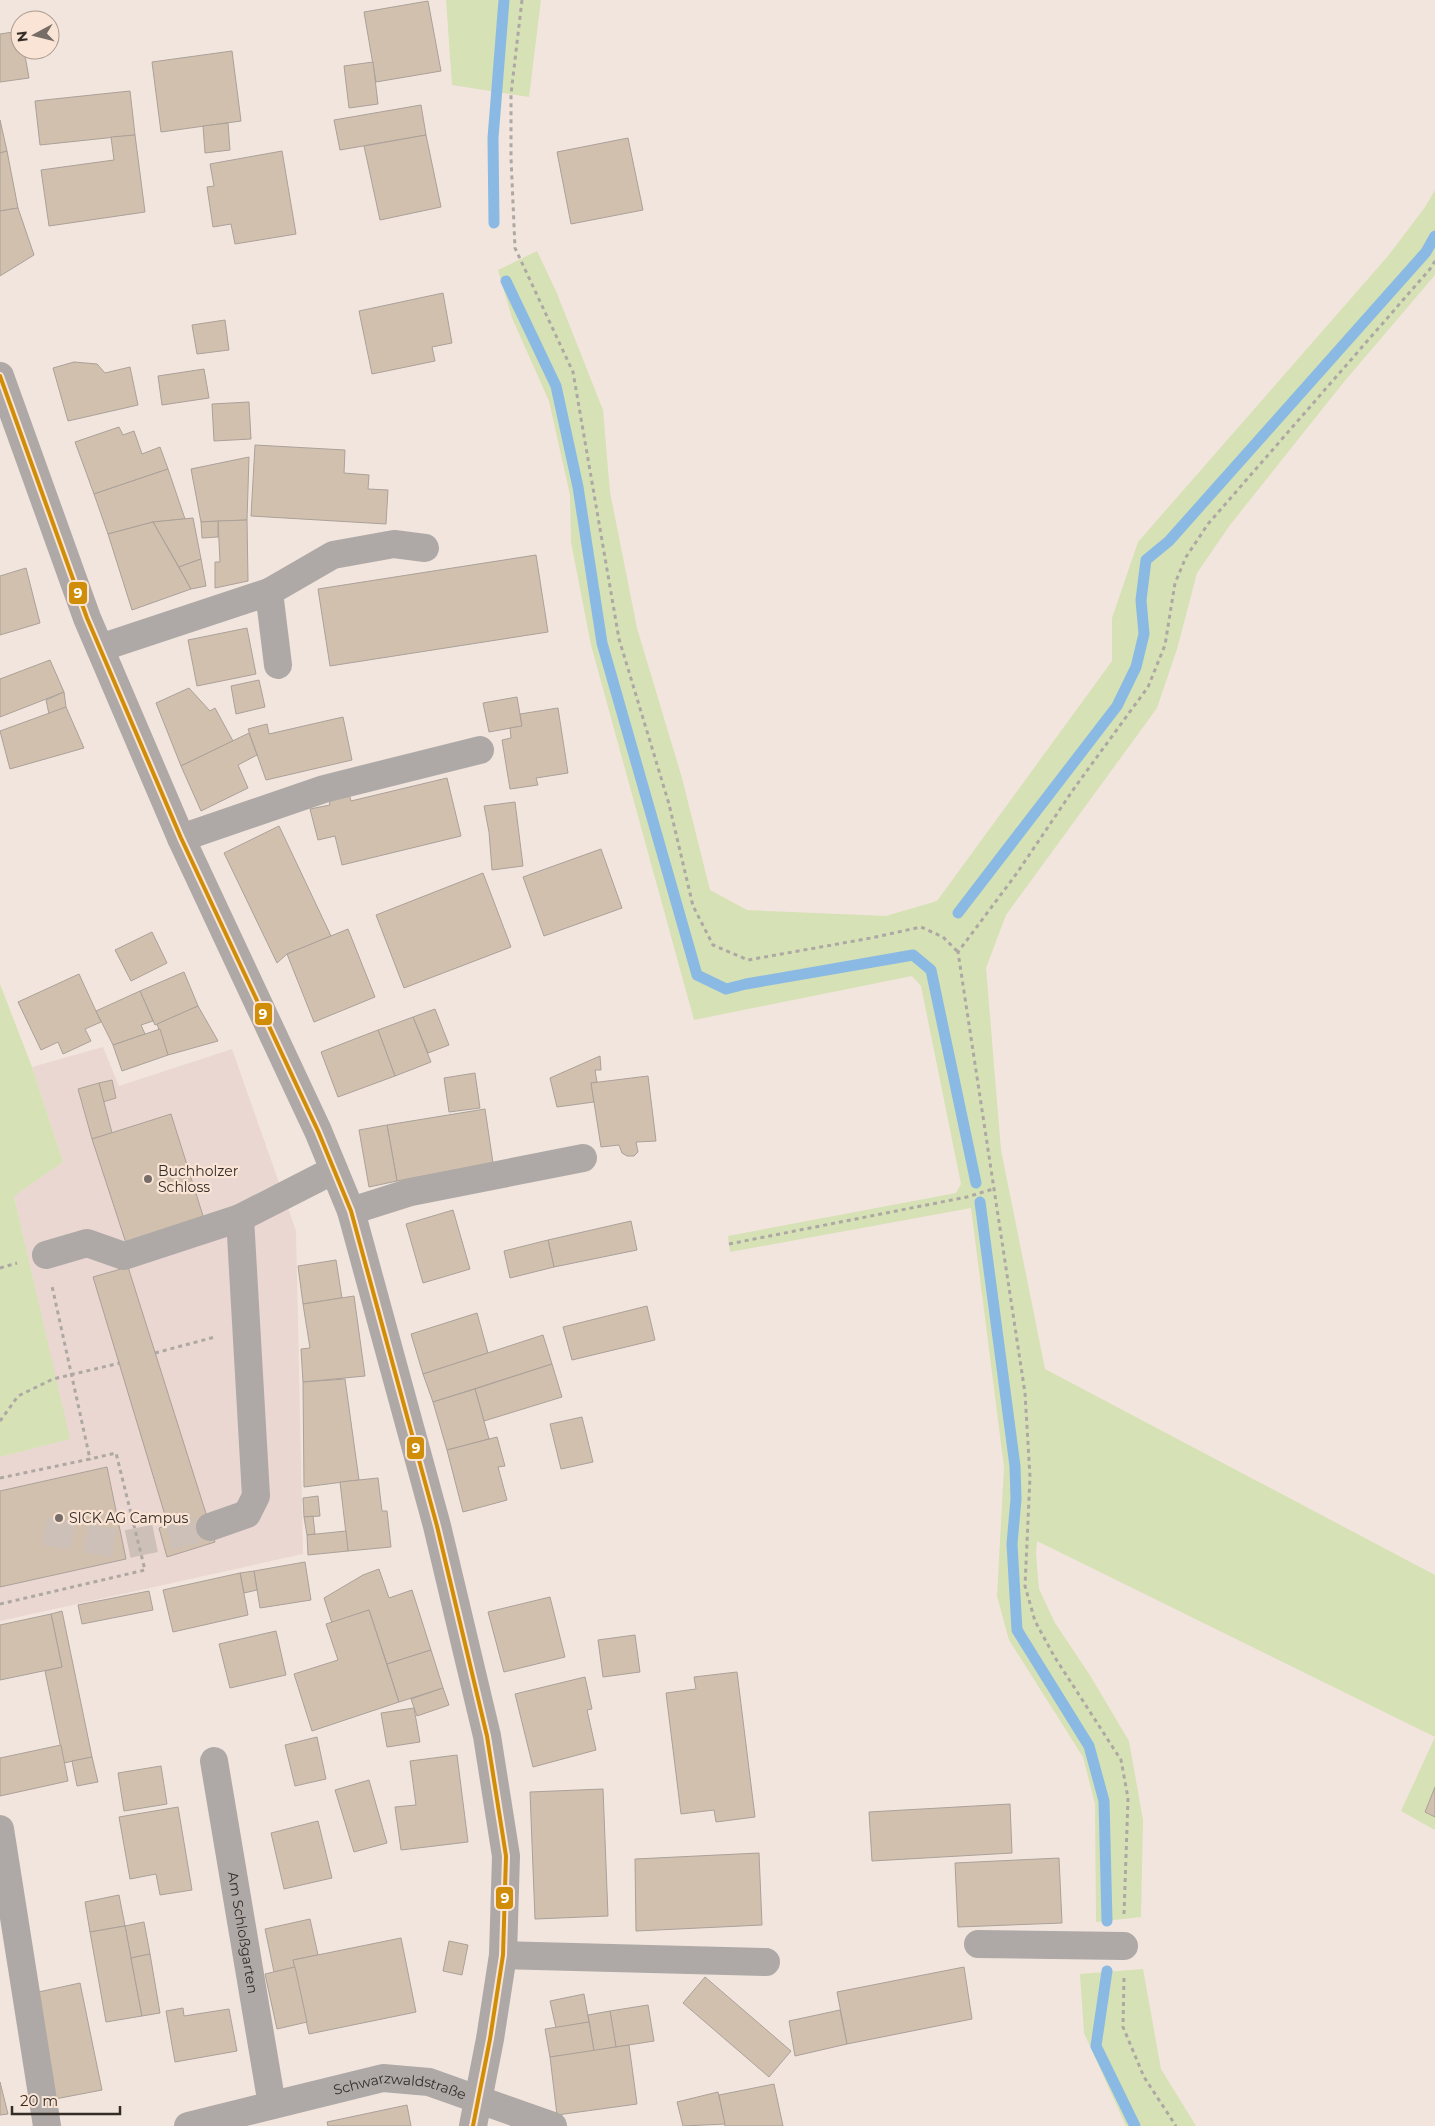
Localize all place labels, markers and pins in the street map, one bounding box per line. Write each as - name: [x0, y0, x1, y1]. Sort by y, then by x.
- place label: Buchholzer Schloss: [158, 1162, 239, 1196]
- marker: Buchholzer Schloss: [142, 1173, 154, 1185]
- place label: SICK AG Campus: [69, 1509, 189, 1527]
- marker: SICK AG Campus: [53, 1512, 65, 1524]

